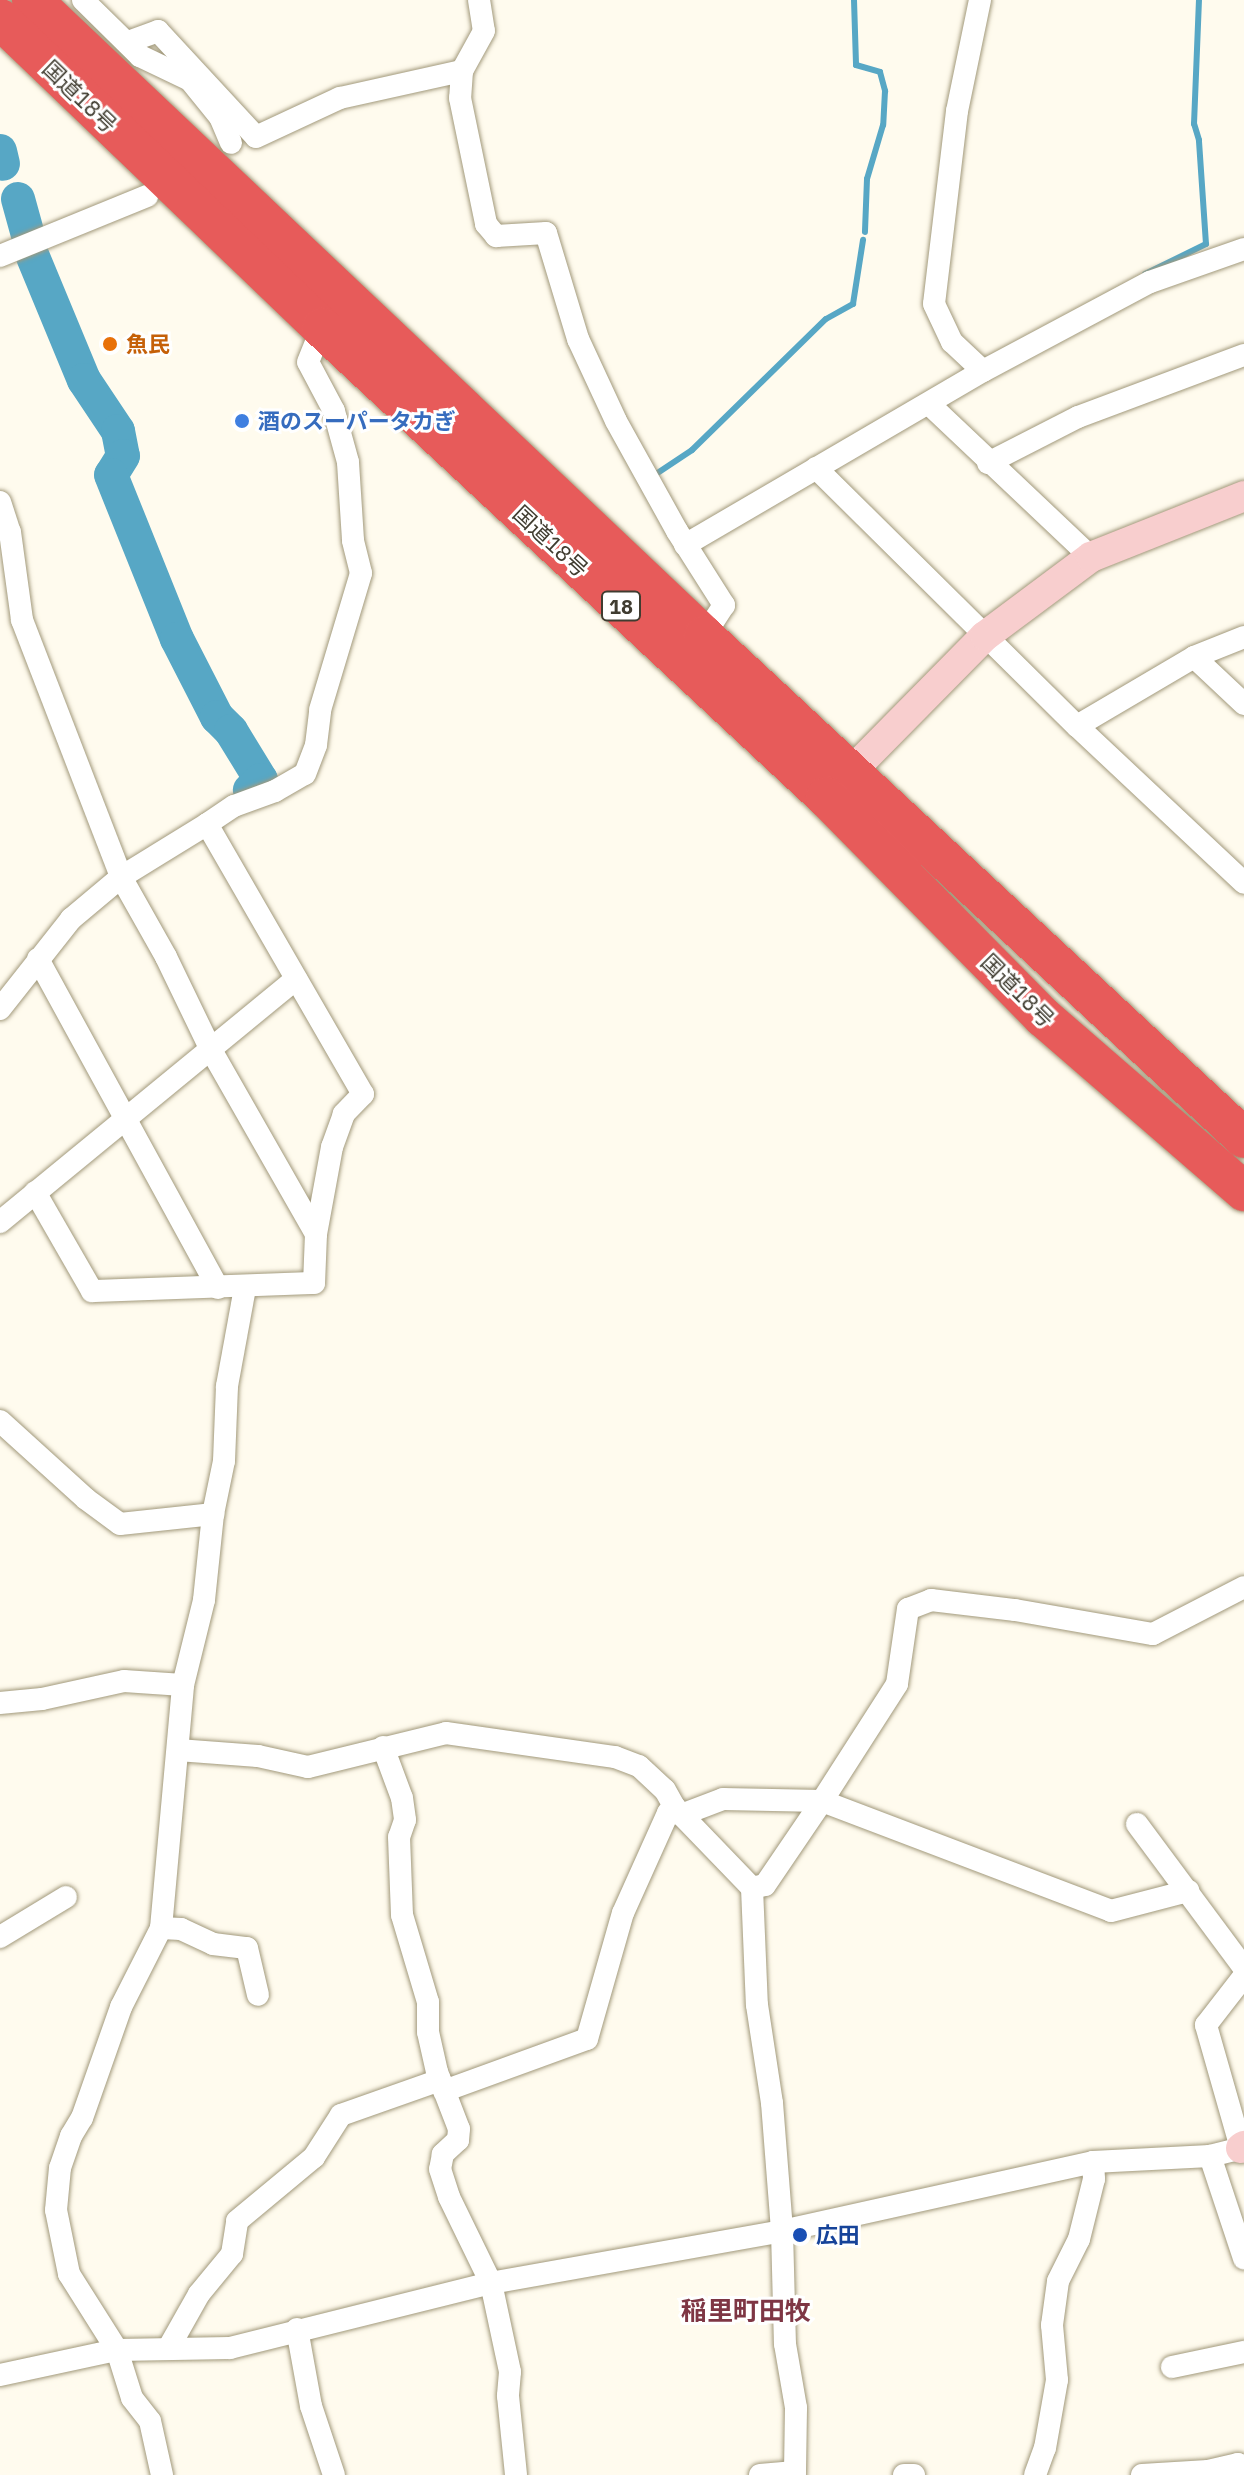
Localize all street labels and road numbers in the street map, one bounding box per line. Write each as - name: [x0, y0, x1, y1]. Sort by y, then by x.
- street label: 国道18号: [38, 54, 122, 138]
- street label: 国道18号: [508, 500, 594, 582]
- road number: 18: [601, 590, 641, 622]
- street label: 国道18号: [976, 948, 1060, 1032]

